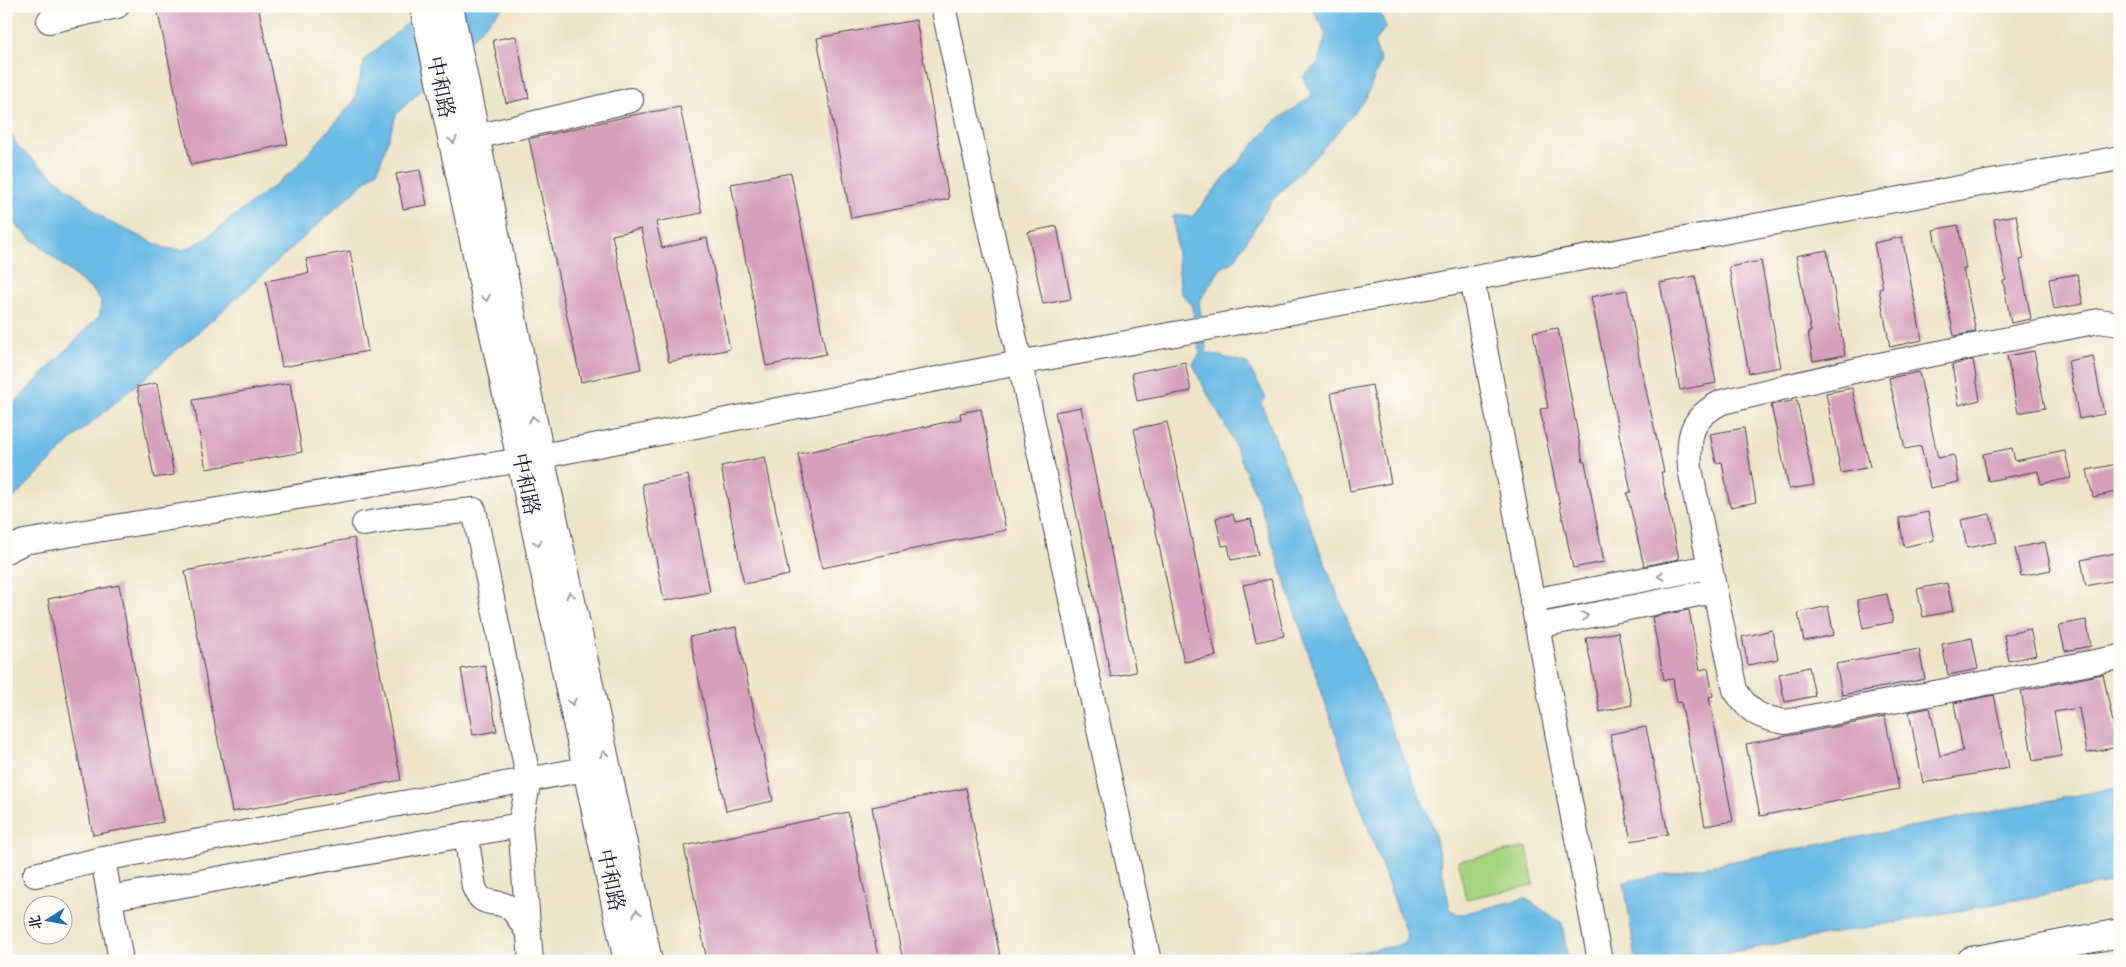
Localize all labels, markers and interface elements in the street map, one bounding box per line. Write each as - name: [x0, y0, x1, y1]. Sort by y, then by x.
- street label: 中和路: [421, 53, 460, 121]
- one-way arrow: [447, 135, 457, 144]
- one-way arrow: [481, 294, 491, 303]
- one-way arrow: [528, 415, 539, 423]
- street label: 中和路: [506, 450, 545, 518]
- one-way arrow: [533, 539, 543, 547]
- one-way arrow: [1657, 570, 1666, 581]
- one-way arrow: [565, 591, 576, 600]
- one-way arrow: [1580, 612, 1589, 622]
- one-way arrow: [566, 698, 577, 706]
- one-way arrow: [599, 750, 610, 759]
- street label: 中和路: [591, 846, 630, 914]
- north arrow: [22, 894, 72, 944]
- one-way arrow: [633, 909, 643, 918]
- text: 北: [26, 914, 45, 931]

